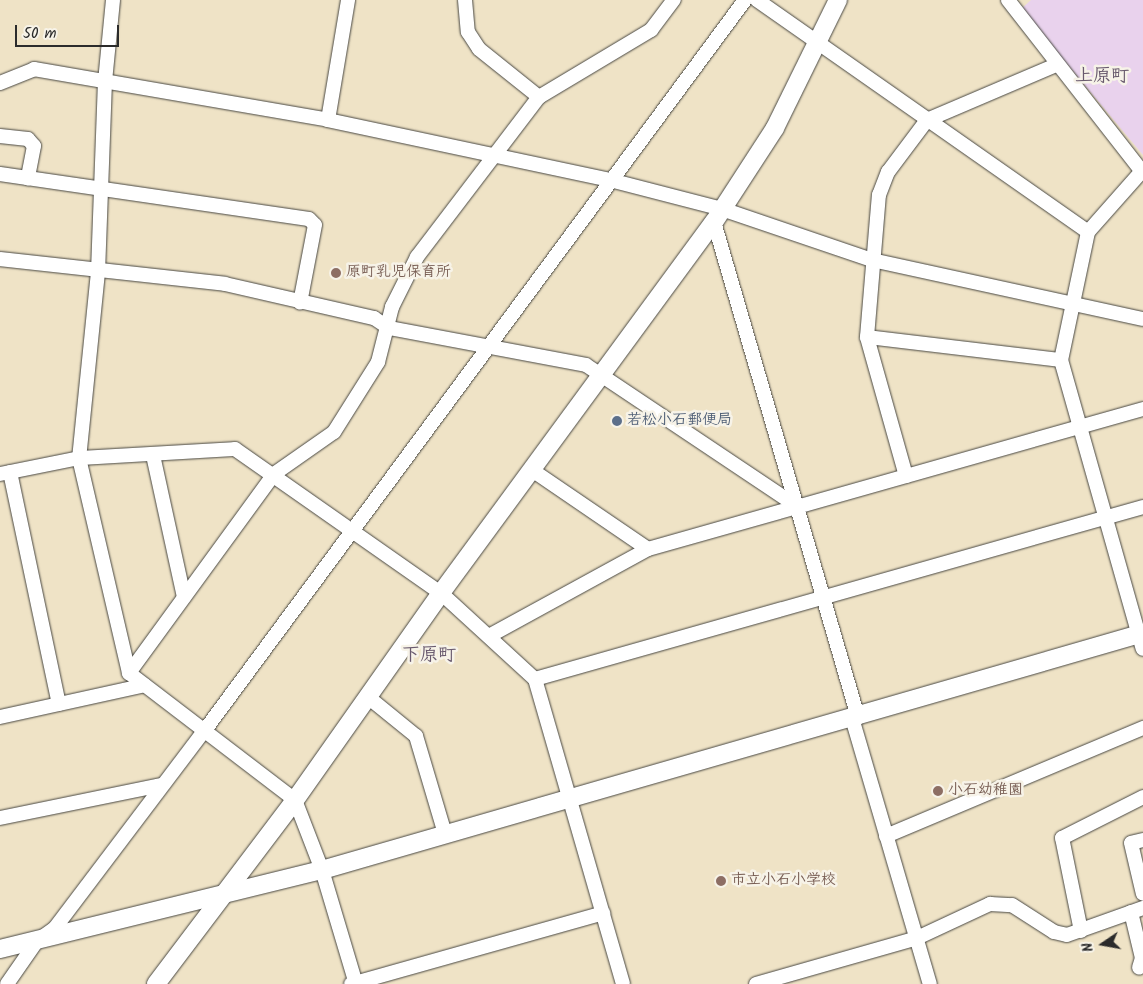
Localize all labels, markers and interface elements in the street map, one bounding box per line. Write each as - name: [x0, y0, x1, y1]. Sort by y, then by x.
- scale bar: [18, 15, 121, 47]
- text: 50 m: [23, 22, 57, 46]
- district label: 上原町: [1075, 66, 1129, 88]
- place label: 原町乳児保育所: [346, 264, 451, 282]
- marker: 原町乳児保育所: [330, 267, 342, 279]
- place label: 若松小石郵便局: [627, 412, 732, 430]
- marker: 若松小石郵便局: [611, 415, 623, 427]
- district label: 下原町: [402, 645, 456, 667]
- place label: 小石幼稚園: [948, 782, 1023, 800]
- marker: 小石幼稚園: [932, 785, 944, 797]
- place label: 市立小石小学校: [731, 872, 836, 890]
- marker: 市立小石小学校: [715, 875, 727, 887]
- north arrow: [1078, 919, 1128, 969]
- text: N: [1077, 941, 1100, 954]

